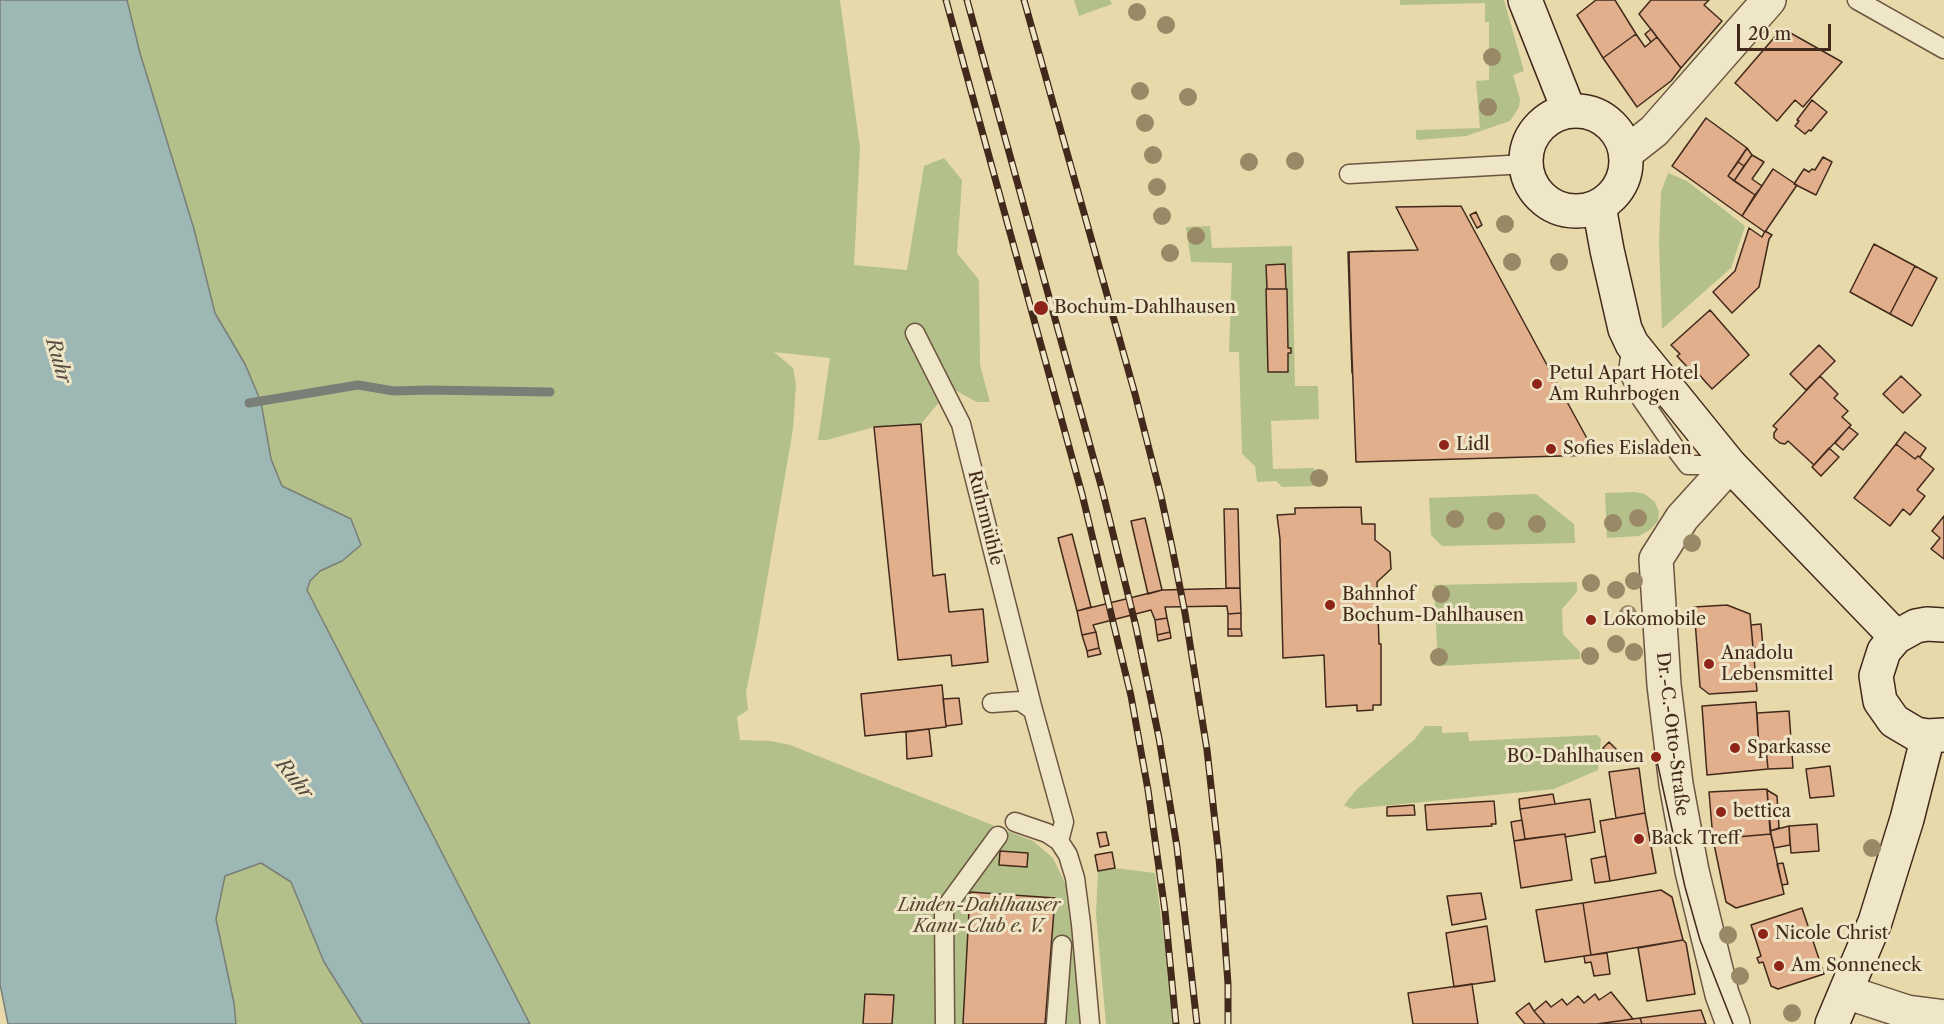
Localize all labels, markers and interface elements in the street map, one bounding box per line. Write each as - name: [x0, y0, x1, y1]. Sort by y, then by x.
- scale bar: [1740, 12, 1834, 50]
- text: 20 m: [1748, 23, 1791, 45]
- place label: Bochum-Dahlhausen: [1054, 297, 1236, 319]
- marker: Bochum-Dahlhausen: [1032, 299, 1050, 317]
- water label: Ruhr: [40, 335, 76, 387]
- place label: Petul Apart Hotel Am Ruhrbogen: [1549, 363, 1699, 406]
- marker: Petul Apart Hotel Am Ruhrbogen: [1530, 377, 1544, 391]
- place label: Lidl: [1456, 434, 1490, 456]
- marker: Lidl: [1437, 438, 1451, 452]
- place label: Sofies Eisladen: [1563, 438, 1692, 460]
- marker: Sofies Eisladen: [1544, 442, 1558, 456]
- street label: Ruhrmühle: [963, 468, 1007, 568]
- place label: Bahnhof Bochum-Dahlhausen: [1342, 584, 1524, 626]
- marker: Bahnhof Bochum-Dahlhausen: [1323, 598, 1337, 612]
- place label: Lokomobile: [1603, 609, 1706, 631]
- marker: Lokomobile: [1584, 613, 1598, 627]
- place label: Anadolu Lebensmittel: [1721, 643, 1833, 686]
- street label: Dr.-C.-Otto-Straße: [1651, 651, 1693, 817]
- marker: Anadolu Lebensmittel: [1702, 657, 1716, 671]
- place label: Sparkasse: [1747, 737, 1831, 759]
- marker: Sparkasse: [1728, 741, 1742, 755]
- place label: BO-Dahlhausen: [1507, 746, 1644, 768]
- marker: BO-Dahlhausen: [1649, 750, 1663, 764]
- water label: Ruhr: [270, 753, 318, 805]
- place label: bettica: [1733, 801, 1791, 823]
- marker: bettica: [1714, 805, 1728, 819]
- place label: Back Treff: [1651, 828, 1740, 850]
- marker: Back Treff: [1632, 832, 1646, 846]
- park label: Linden-Dahlhauser Kanu-Club e. V.: [898, 895, 1060, 938]
- place label: Nicole Christ: [1775, 923, 1888, 945]
- marker: Nicole Christ: [1756, 927, 1770, 941]
- place label: Am Sonneneck: [1791, 955, 1922, 977]
- marker: Am Sonneneck: [1772, 959, 1786, 973]

